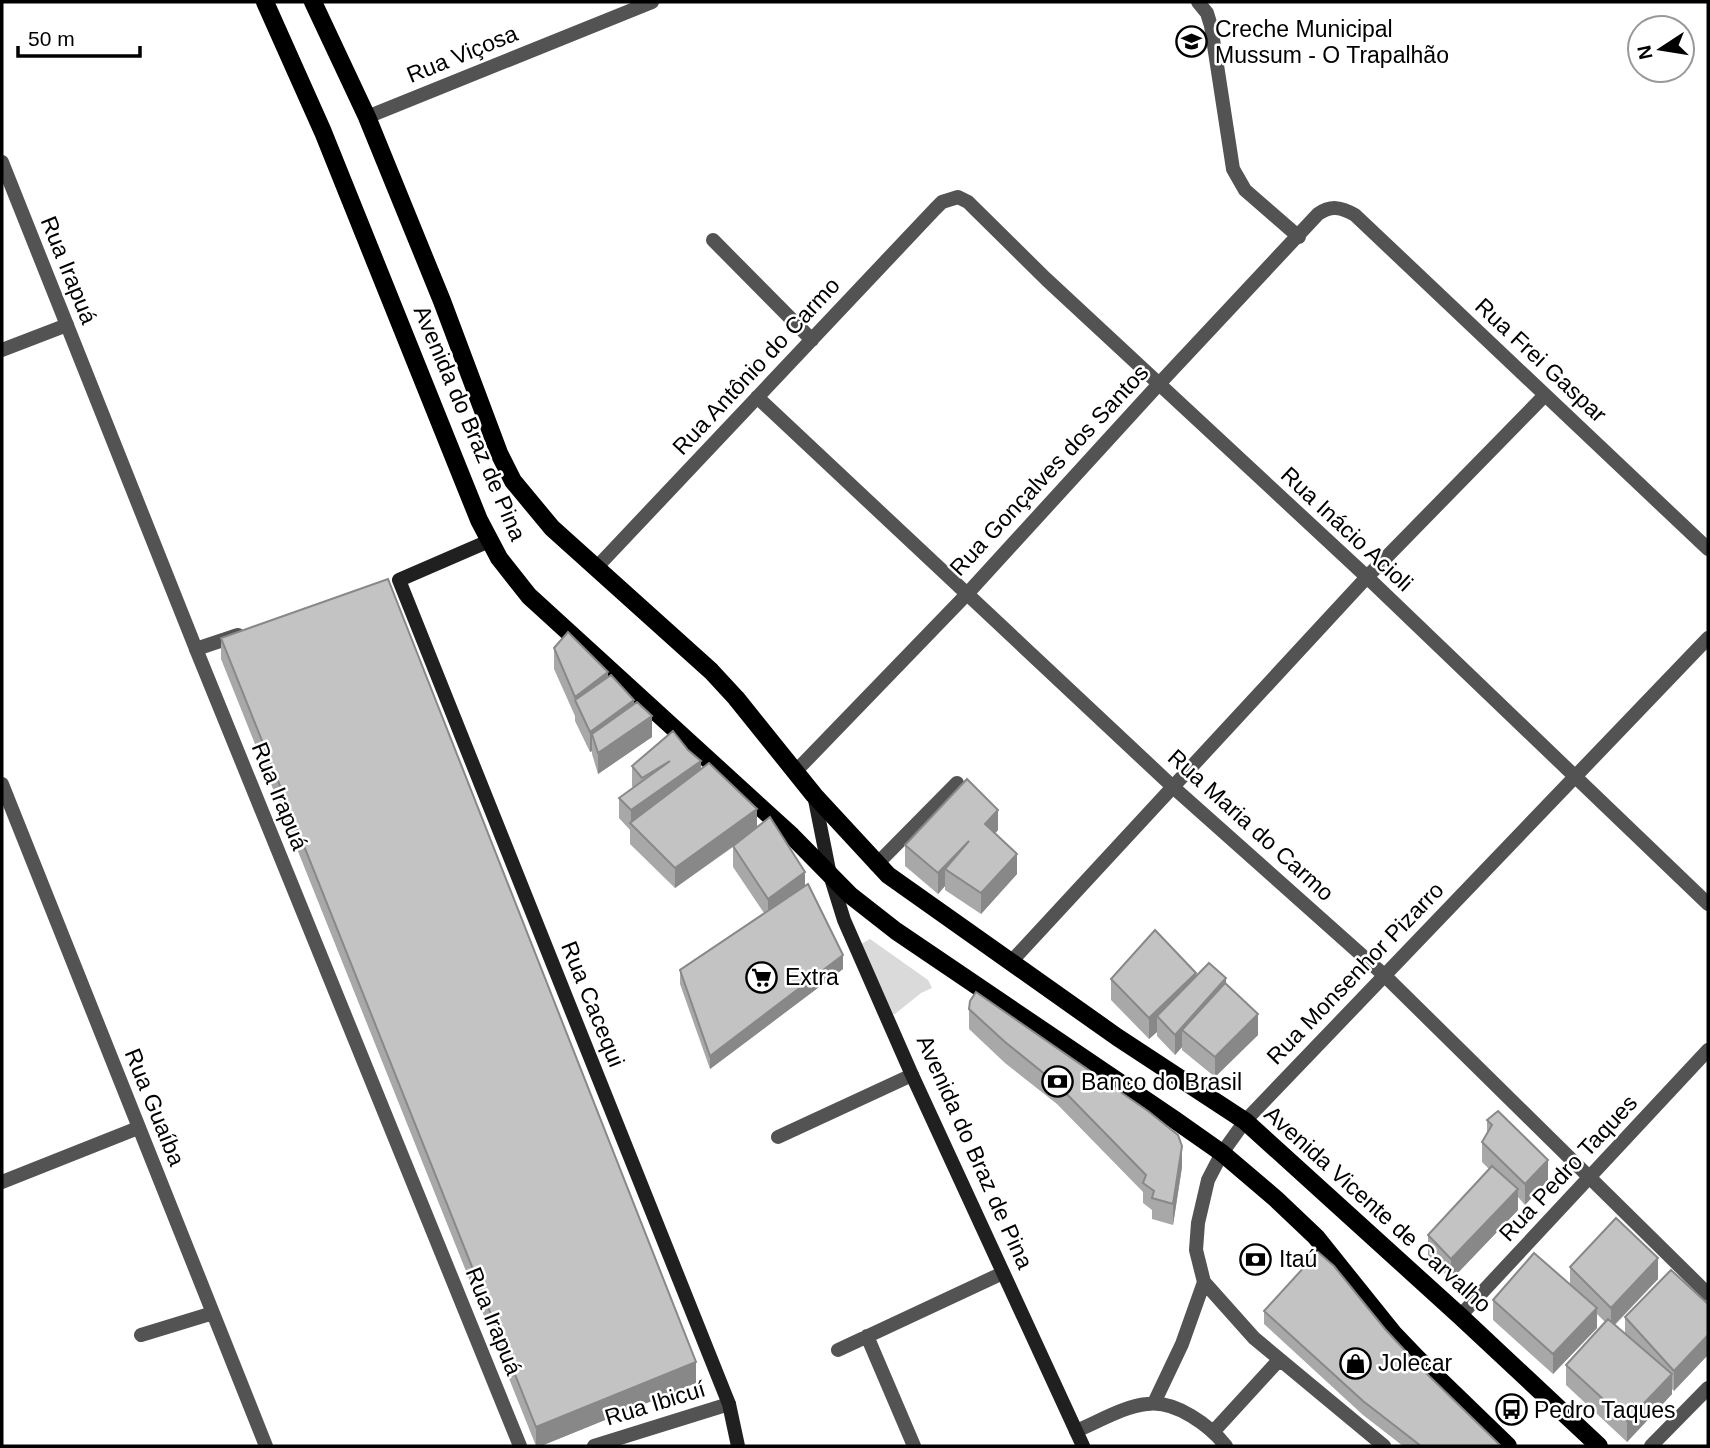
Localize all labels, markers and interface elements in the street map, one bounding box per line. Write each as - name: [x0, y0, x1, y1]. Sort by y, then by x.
- scale bar: [18, 14, 140, 58]
- north arrow: [1626, 14, 1696, 84]
- place label: Creche Municipal Mussum - O Trapalhão: [1215, 16, 1449, 68]
- street label: Rua Viçosa: [403, 20, 521, 88]
- school or university icon: Creche Municipal Mussum - O Trapalhão: [1175, 25, 1209, 59]
- text: 50 m: [28, 27, 75, 50]
- text: N: [1633, 44, 1657, 61]
- street label: Rua Irapuá: [36, 212, 102, 328]
- street label: Rua Antônio do Carmo: [667, 272, 845, 460]
- street label: Rua Frei Gaspar: [1470, 293, 1612, 428]
- street label: Avenida do Braz de Pina: [409, 302, 531, 545]
- street label: Rua Gonçalves dos Santos: [944, 359, 1154, 581]
- street label: Rua Inácio Acioli: [1276, 462, 1418, 596]
- street label: Rua Irapuá: [247, 738, 313, 854]
- street label: Rua Maria do Carmo: [1163, 744, 1339, 906]
- street label: Rua Monsenhor Pizarro: [1261, 877, 1449, 1069]
- street label: Rua Cacequi: [556, 937, 630, 1071]
- supermarket icon: Extra: [745, 960, 779, 994]
- place label: Extra: [785, 964, 839, 990]
- street label: Avenida do Braz de Pina: [912, 1031, 1038, 1273]
- street label: Rua Guaíba: [120, 1045, 190, 1170]
- bank icon: Banco do Brasil: [1041, 1065, 1075, 1099]
- place label: Banco do Brasil: [1081, 1069, 1242, 1095]
- street label: Rua Pedro Taques: [1494, 1090, 1642, 1246]
- street label: Avenida Vicente de Carvalho: [1259, 1100, 1497, 1318]
- bank icon: Itaú: [1239, 1242, 1273, 1276]
- place label: Itaú: [1279, 1246, 1317, 1272]
- street label: Rua Irapuá: [461, 1263, 527, 1379]
- shop icon: Jolecar: [1338, 1346, 1372, 1380]
- place label: Jolecar: [1378, 1350, 1452, 1376]
- street label: Rua Ibicuí: [602, 1375, 709, 1431]
- bus stop icon: Pedro Taques: [1494, 1393, 1528, 1427]
- place label: Pedro Taques: [1534, 1397, 1676, 1423]

